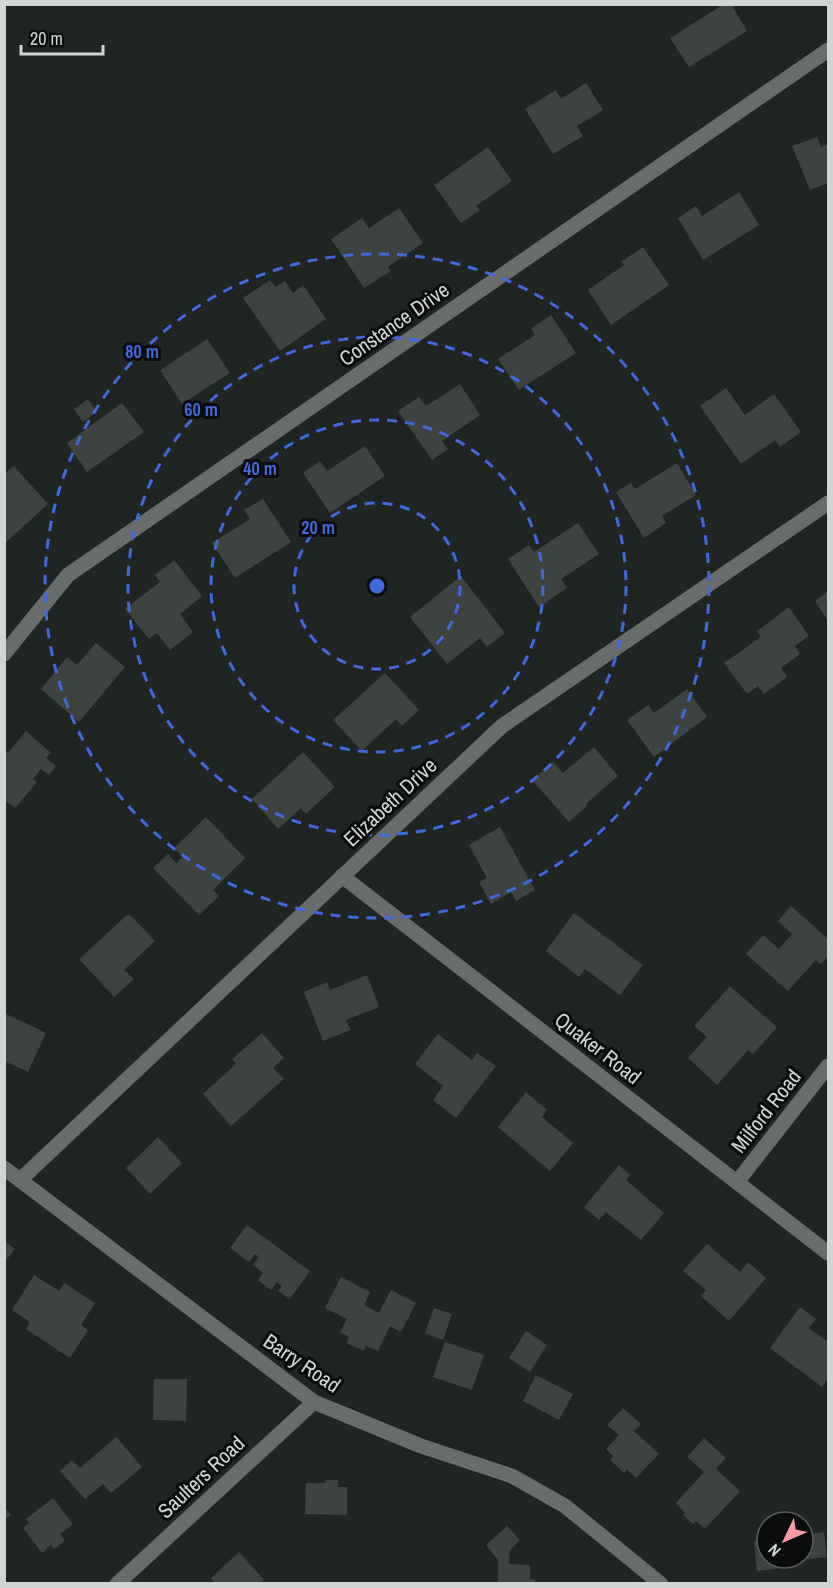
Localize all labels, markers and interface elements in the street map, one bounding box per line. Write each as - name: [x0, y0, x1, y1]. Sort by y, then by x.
- scale bar: [21, 18, 104, 56]
- text: 20 m: [30, 26, 63, 51]
- street label: Constance Drive: [333, 275, 455, 373]
- text: 80 m: [125, 339, 159, 364]
- text: 60 m: [184, 397, 218, 422]
- text: 40 m: [243, 456, 277, 481]
- text: 20 m: [301, 515, 335, 540]
- centre of rings: [367, 576, 387, 596]
- street label: Elizabeth Drive: [337, 751, 443, 853]
- street label: Quaker Road: [549, 1005, 647, 1091]
- street label: Milford Road: [724, 1063, 808, 1159]
- street label: Barry Road: [258, 1327, 346, 1399]
- street label: Saulters Road: [151, 1429, 251, 1525]
- north arrow: [755, 1510, 815, 1570]
- text: N: [763, 1539, 785, 1561]

